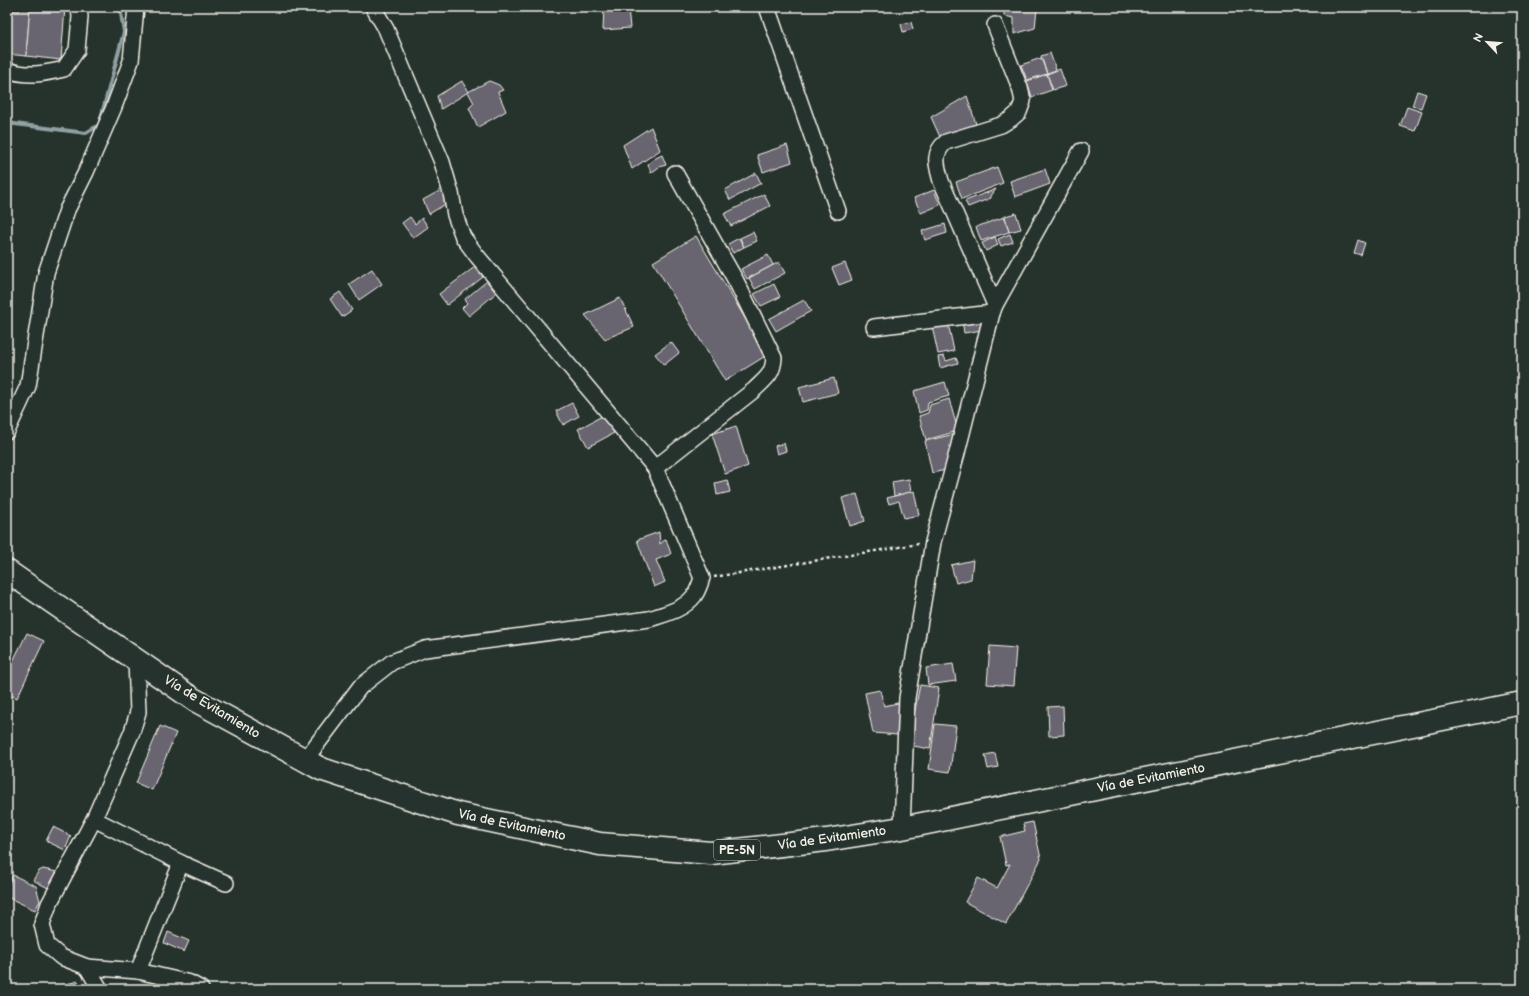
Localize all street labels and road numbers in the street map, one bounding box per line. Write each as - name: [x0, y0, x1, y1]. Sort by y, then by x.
- street label: Vía de Evitamiento: [161, 672, 263, 742]
- street label: Vía de Evitamiento: [1096, 760, 1206, 796]
- street label: Vía de Evitamiento: [457, 806, 567, 844]
- street label: Vía de Evitamiento: [777, 822, 887, 854]
- road number: PE-5N: [714, 840, 760, 860]

